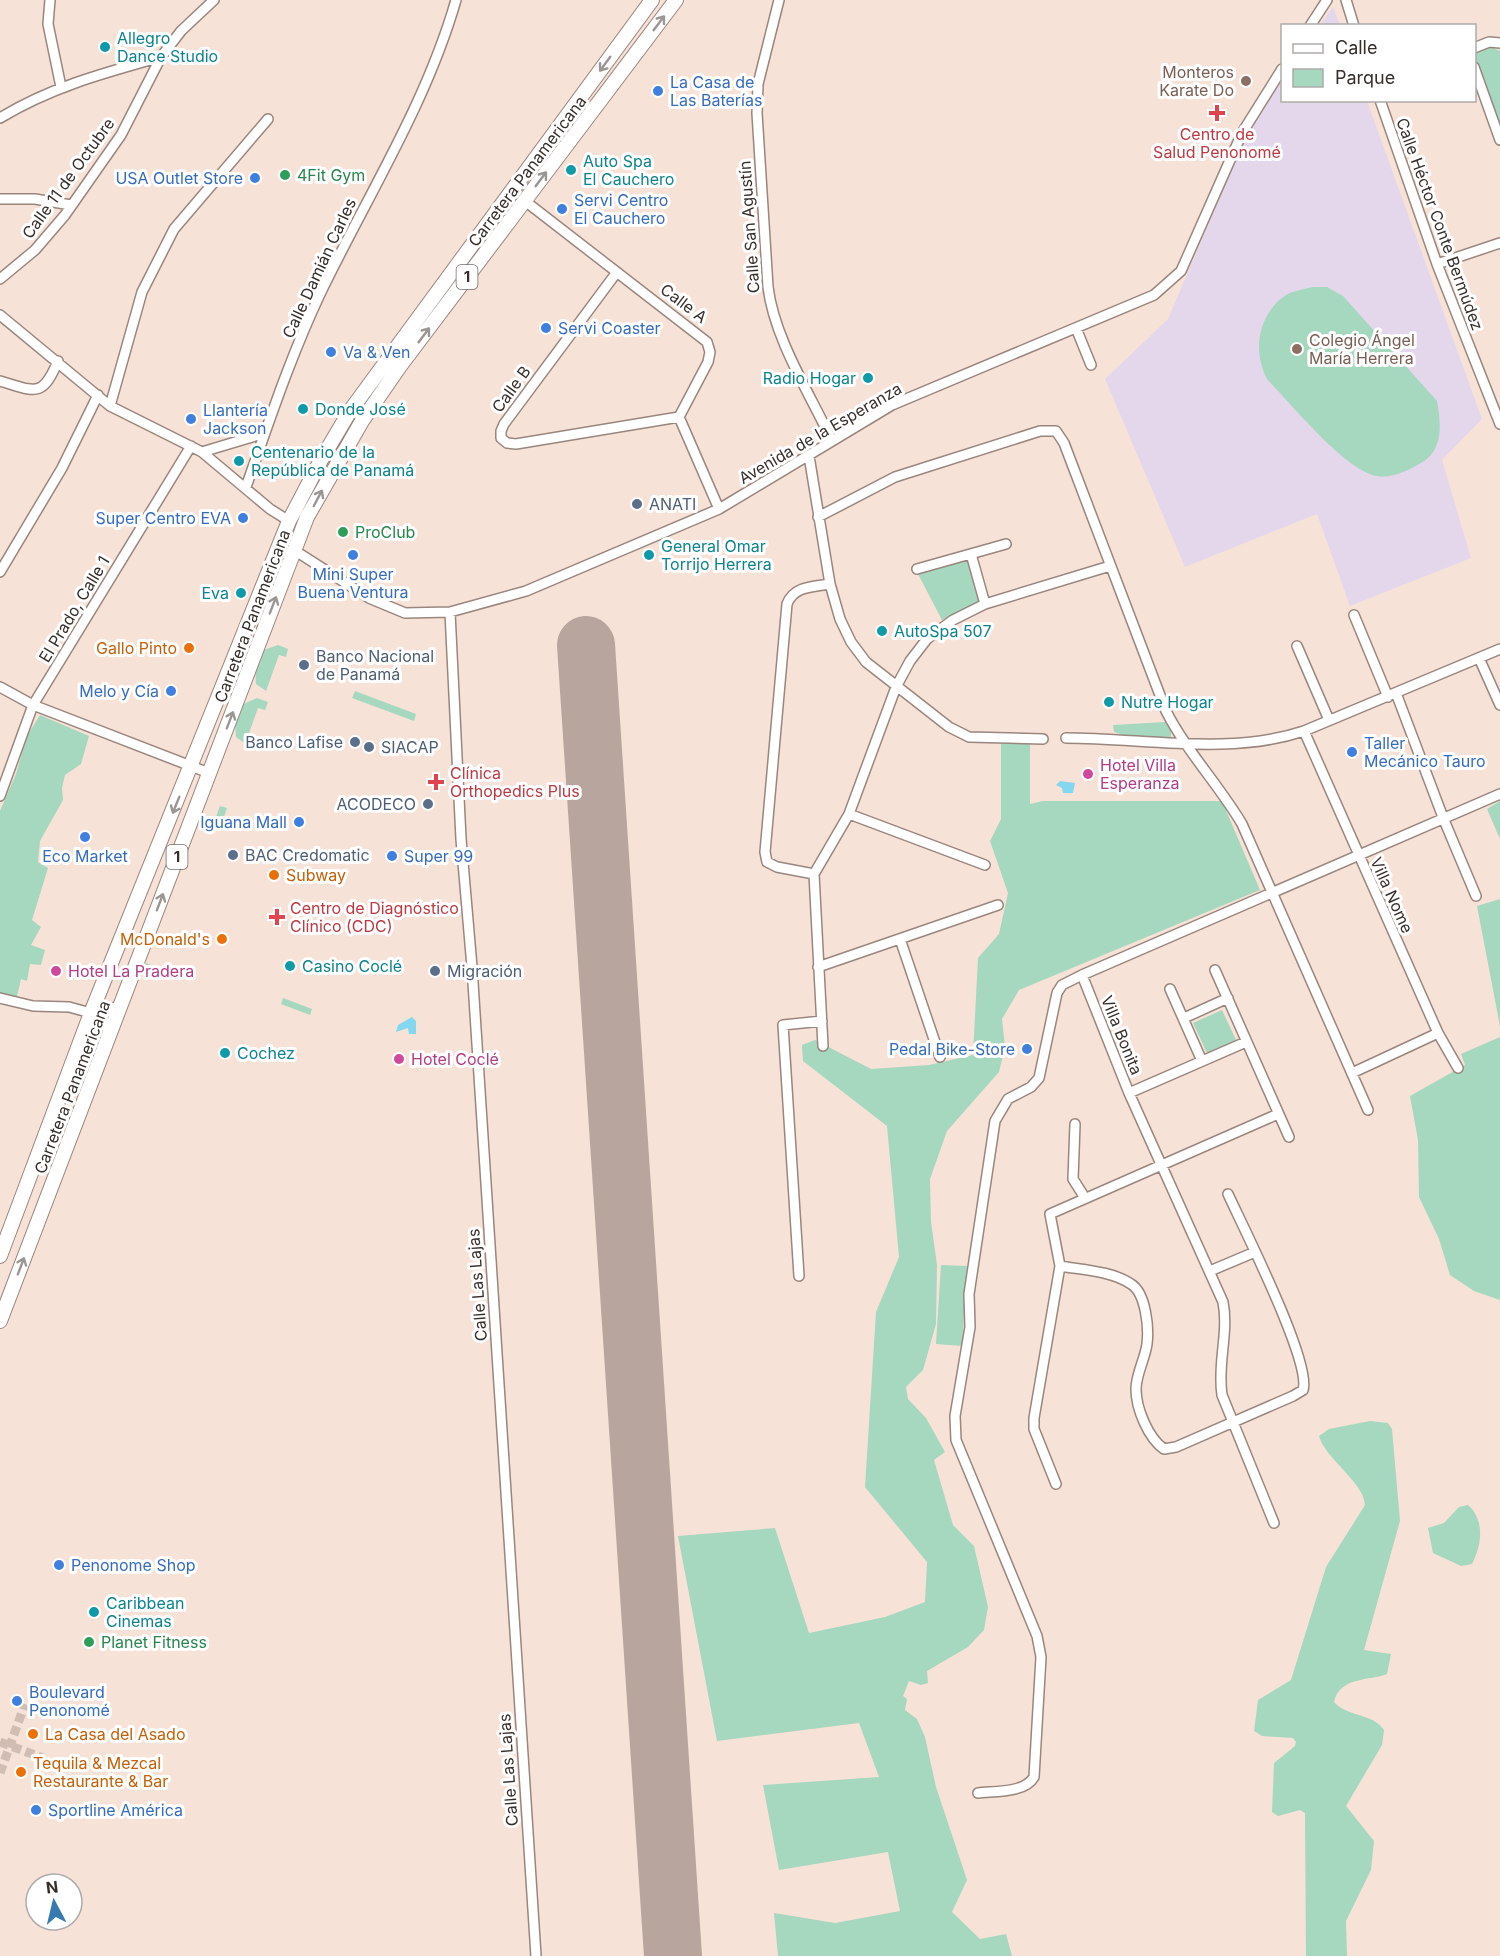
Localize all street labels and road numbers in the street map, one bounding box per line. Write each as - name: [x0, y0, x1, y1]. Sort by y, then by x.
- street label: Carretera Panamericana: [464, 92, 590, 250]
- street label: Calle 11 de Octubre: [17, 114, 119, 242]
- street label: Calle Héctor Conte Bermúdez: [1392, 115, 1488, 333]
- street label: Calle San Agustín: [734, 160, 764, 294]
- street label: Calle Damián Carles: [278, 195, 360, 341]
- road number: 1: [456, 265, 478, 289]
- street label: Calle A: [657, 279, 711, 327]
- street label: Calle B: [487, 362, 535, 416]
- street label: Avenida de la Esperanza: [735, 378, 905, 488]
- street label: Carretera Panamericana: [210, 527, 294, 705]
- street label: El Prado, Calle 1: [34, 552, 114, 666]
- road number: 1: [166, 845, 188, 869]
- street label: Villa Nome: [1366, 854, 1418, 936]
- street label: Villa Bonita: [1097, 992, 1147, 1078]
- street label: Carretera Panamericana: [30, 998, 114, 1176]
- street label: Calle Las Lajas: [463, 1228, 491, 1342]
- street label: Calle Las Lajas: [494, 1713, 522, 1827]

